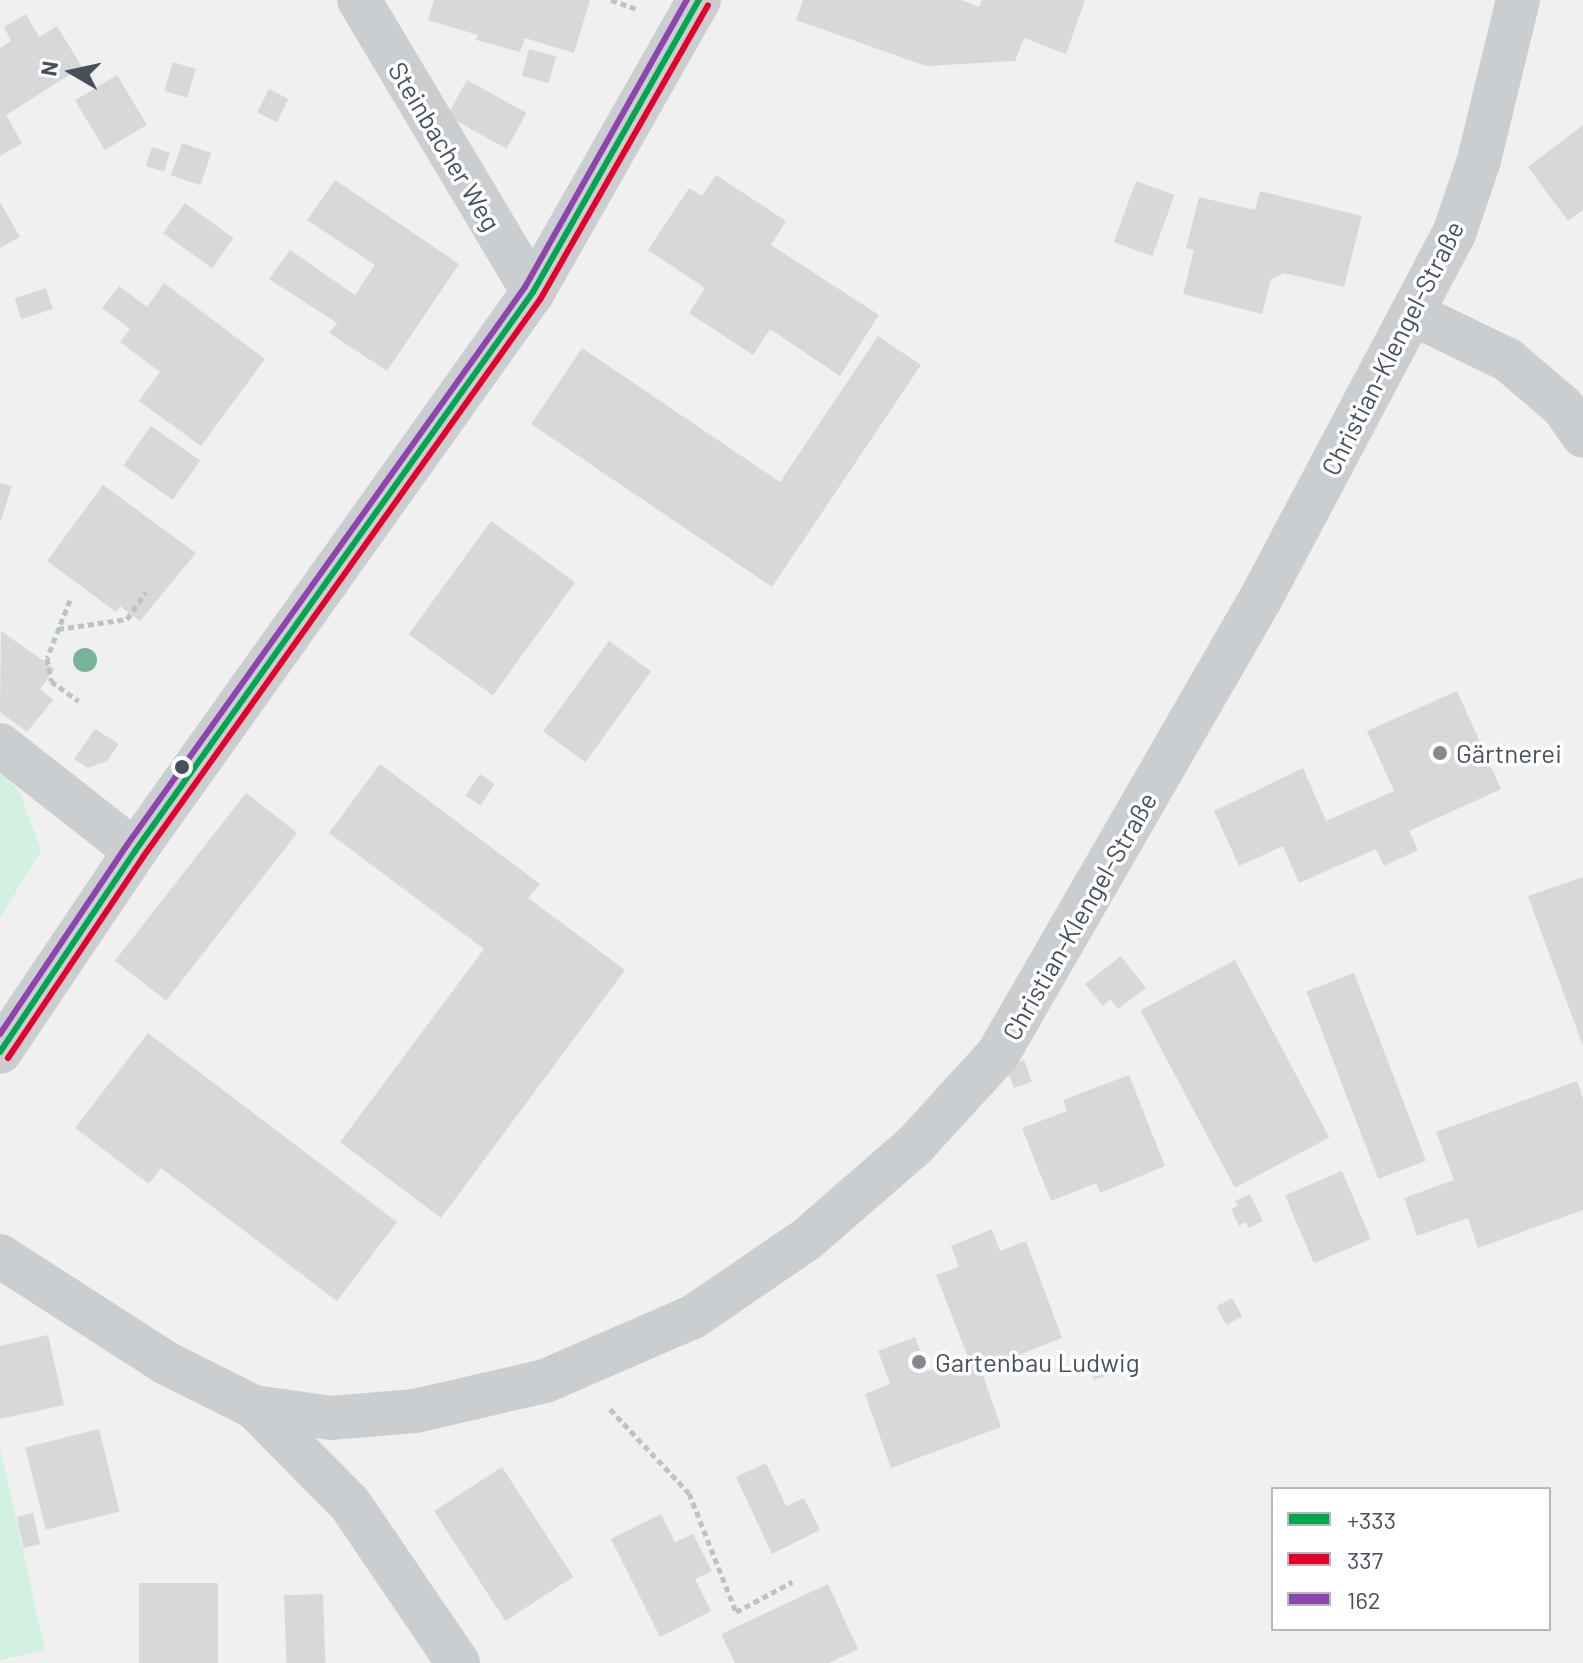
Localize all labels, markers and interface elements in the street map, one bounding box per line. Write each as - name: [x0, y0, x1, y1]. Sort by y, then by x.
- north arrow: [32, 32, 112, 112]
- street label: Steinbacher Weg: [382, 56, 508, 236]
- text: N: [34, 59, 62, 78]
- street label: Christian-Klengel-Straße: [1314, 216, 1470, 480]
- place label: Gärtnerei: [1456, 737, 1562, 769]
- marker: Gärtnerei: [1431, 744, 1449, 762]
- unlabelled marker: [174, 759, 190, 775]
- street label: Christian-Klengel-Straße: [995, 786, 1163, 1046]
- place label: Gartenbau Ludwig: [935, 1346, 1140, 1378]
- marker: Gartenbau Ludwig: [910, 1353, 928, 1371]
- legend: [1271, 1487, 1551, 1631]
- text: +333: [1347, 1505, 1396, 1534]
- text: 337: [1347, 1545, 1383, 1574]
- text: 162: [1347, 1585, 1381, 1614]

